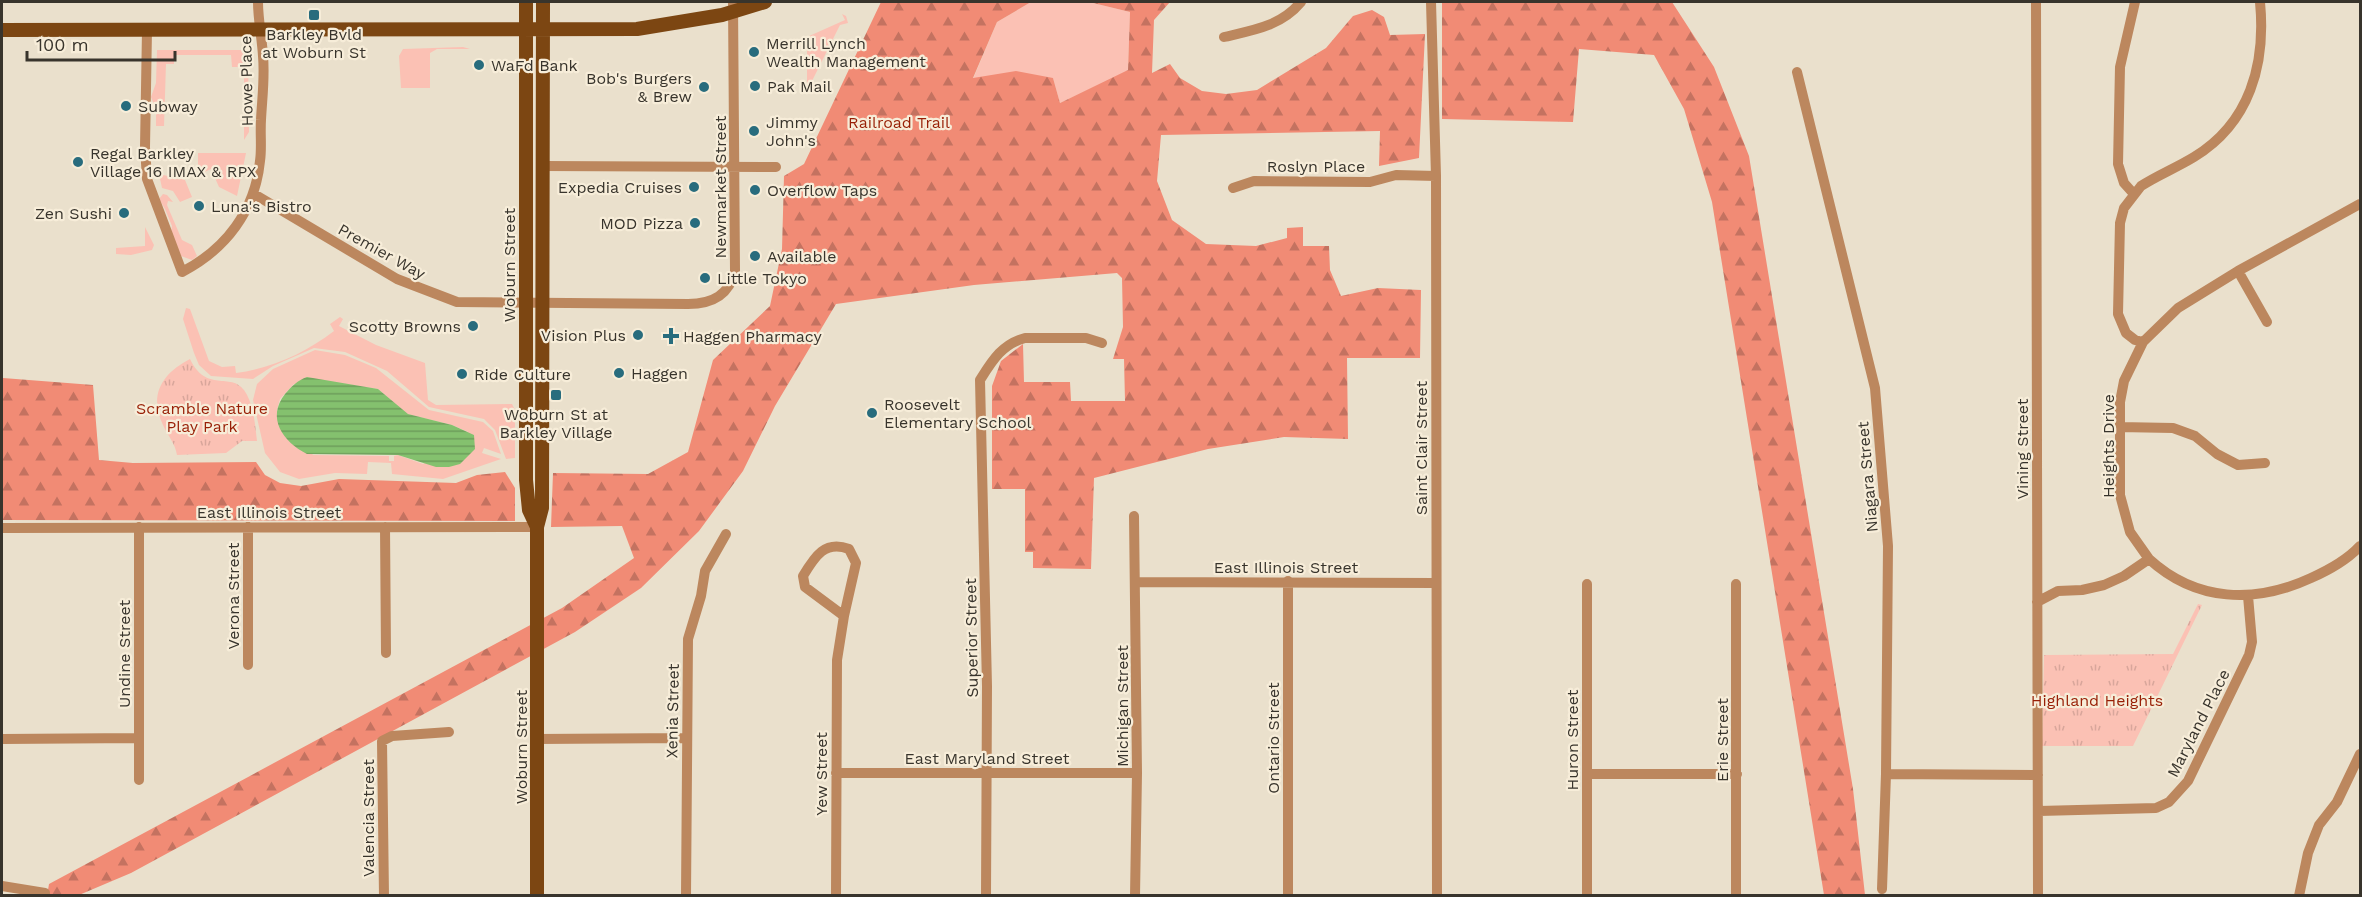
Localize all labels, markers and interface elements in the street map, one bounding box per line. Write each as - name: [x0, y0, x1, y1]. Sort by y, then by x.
- marker: Barkley Bvld at Woburn St: [307, 8, 321, 22]
- scale bar: [27, 24, 176, 62]
- place label: Barkley Bvld at Woburn St: [262, 25, 366, 62]
- text: 100 m: [36, 34, 89, 55]
- place label: Merrill Lynch Wealth Management: [766, 34, 926, 71]
- street label: Howe Place: [236, 35, 257, 126]
- marker: Merrill Lynch Wealth Management: [747, 45, 761, 59]
- place label: WaFd Bank: [491, 56, 578, 75]
- marker: WaFd Bank: [472, 58, 486, 72]
- place label: Bob's Burgers & Brew: [586, 69, 692, 106]
- place label: Pak Mail: [767, 77, 832, 96]
- marker: Pak Mail: [748, 79, 762, 93]
- marker: Bob's Burgers & Brew: [697, 80, 711, 94]
- place label: Subway: [138, 97, 199, 116]
- marker: Subway: [119, 99, 133, 113]
- place label: Jimmy John's: [766, 113, 819, 150]
- park label: Railroad Trail: [848, 113, 950, 132]
- street label: Newmarket Street: [711, 115, 730, 258]
- marker: Jimmy John's: [747, 124, 761, 138]
- place label: Regal Barkley Village 16 IMAX & RPX: [90, 144, 257, 181]
- marker: Regal Barkley Village 16 IMAX & RPX: [71, 155, 85, 169]
- street label: Roslyn Place: [1267, 157, 1365, 176]
- place label: Expedia Cruises: [558, 178, 682, 197]
- marker: Expedia Cruises: [687, 180, 701, 194]
- place label: Overflow Taps: [767, 181, 877, 200]
- marker: Overflow Taps: [748, 183, 762, 197]
- place label: Luna's Bistro: [211, 197, 312, 216]
- marker: Luna's Bistro: [192, 199, 206, 213]
- place label: Zen Sushi: [35, 204, 112, 223]
- marker: Zen Sushi: [117, 206, 131, 220]
- street label: Woburn Street: [500, 208, 519, 322]
- place label: MOD Pizza: [600, 214, 683, 233]
- marker: MOD Pizza: [688, 216, 702, 230]
- street label: Premier Way: [335, 220, 429, 284]
- place label: Available: [767, 247, 837, 266]
- marker: Available: [748, 249, 762, 263]
- place label: Little Tokyo: [717, 269, 807, 288]
- marker: Little Tokyo: [698, 271, 712, 285]
- place label: Scotty Browns: [349, 317, 461, 336]
- marker: Scotty Browns: [466, 319, 480, 333]
- place label: Vision Plus: [541, 326, 626, 345]
- place label: Haggen Pharmacy: [683, 327, 823, 346]
- marker: Vision Plus: [631, 328, 645, 342]
- marker: Haggen Pharmacy: [664, 329, 678, 343]
- place label: Haggen: [631, 364, 688, 383]
- place label: Ride Culture: [474, 365, 571, 384]
- marker: Haggen: [612, 366, 626, 380]
- marker: Ride Culture: [455, 367, 469, 381]
- street label: Saint Clair Street: [1412, 381, 1431, 515]
- marker: Woburn St at Barkley Village: [549, 388, 563, 402]
- street label: Heights Drive: [2099, 394, 2118, 498]
- place label: Roosevelt Elementary School: [884, 395, 1032, 432]
- street label: Vining Street: [2013, 398, 2032, 499]
- park label: Scramble Nature Play Park: [136, 399, 268, 436]
- place label: Woburn St at Barkley Village: [500, 405, 612, 442]
- marker: Roosevelt Elementary School: [865, 406, 879, 420]
- street label: Niagara Street: [1853, 420, 1882, 533]
- street label: East Illinois Street: [197, 503, 341, 522]
- street label: Verona Street: [224, 542, 243, 649]
- street label: East Illinois Street: [1214, 558, 1358, 577]
- street label: Superior Street: [961, 578, 982, 698]
- street label: Undine Street: [115, 600, 134, 708]
- street label: Michigan Street: [1113, 645, 1132, 767]
- street label: Xenia Street: [662, 663, 683, 759]
- street label: Maryland Place: [2163, 666, 2234, 780]
- street label: Ontario Street: [1264, 682, 1283, 794]
- street label: Huron Street: [1563, 689, 1582, 790]
- street label: Woburn Street: [512, 690, 531, 804]
- park label: Highland Heights: [2031, 691, 2163, 710]
- street label: Erie Street: [1713, 698, 1732, 782]
- street label: Yew Street: [812, 732, 831, 816]
- street label: East Maryland Street: [905, 749, 1070, 768]
- street label: Valencia Street: [359, 759, 378, 877]

